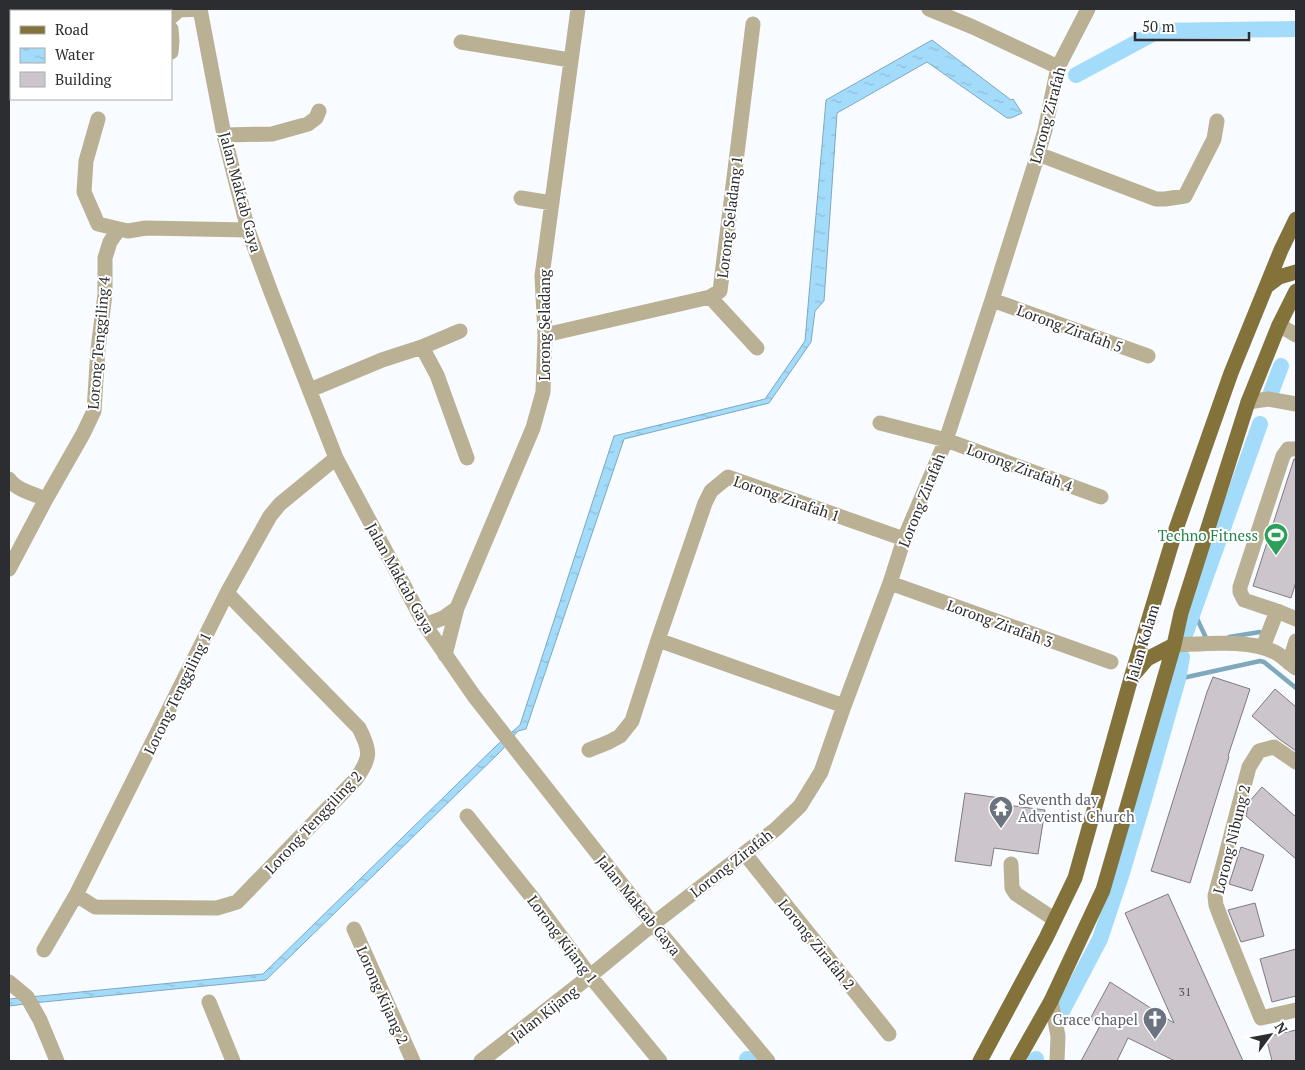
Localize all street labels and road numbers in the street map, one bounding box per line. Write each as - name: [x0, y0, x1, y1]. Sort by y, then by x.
- street label: Lorong Zirafah: [1024, 64, 1070, 166]
- street label: Jalan Maktab Gaya: [215, 130, 267, 255]
- street label: Lorong Seladang 1: [712, 155, 746, 279]
- street label: Lorong Seladang: [534, 268, 554, 381]
- street label: Lorong Tenggiling 4: [82, 276, 114, 410]
- street label: Lorong Zirafah 5: [1014, 300, 1126, 356]
- street label: Lorong Zirafah 4: [964, 439, 1076, 495]
- street label: Lorong Zirafah: [893, 450, 949, 550]
- street label: Lorong Zirafah 1: [731, 470, 843, 526]
- street label: Jalan Maktab Gaya: [362, 519, 440, 637]
- street label: Lorong Zirafah 3: [944, 595, 1056, 651]
- street label: Jalan Kolam: [1121, 602, 1163, 684]
- street label: Lorong Tenggiling 1: [139, 629, 215, 757]
- street label: Lorong Tenggiling 2: [260, 766, 366, 878]
- street label: Lorong Nibung 2: [1208, 782, 1254, 896]
- street label: Lorong Zirafah: [686, 824, 777, 902]
- street label: Jalan Maktab Gaya: [592, 851, 686, 960]
- street label: Lorong Kijang 1: [523, 891, 603, 987]
- street label: Lorong Zirafah 2: [774, 895, 860, 993]
- street label: Lorong Kijang 2: [352, 943, 414, 1047]
- street label: Jalan Kijang: [506, 980, 583, 1046]

